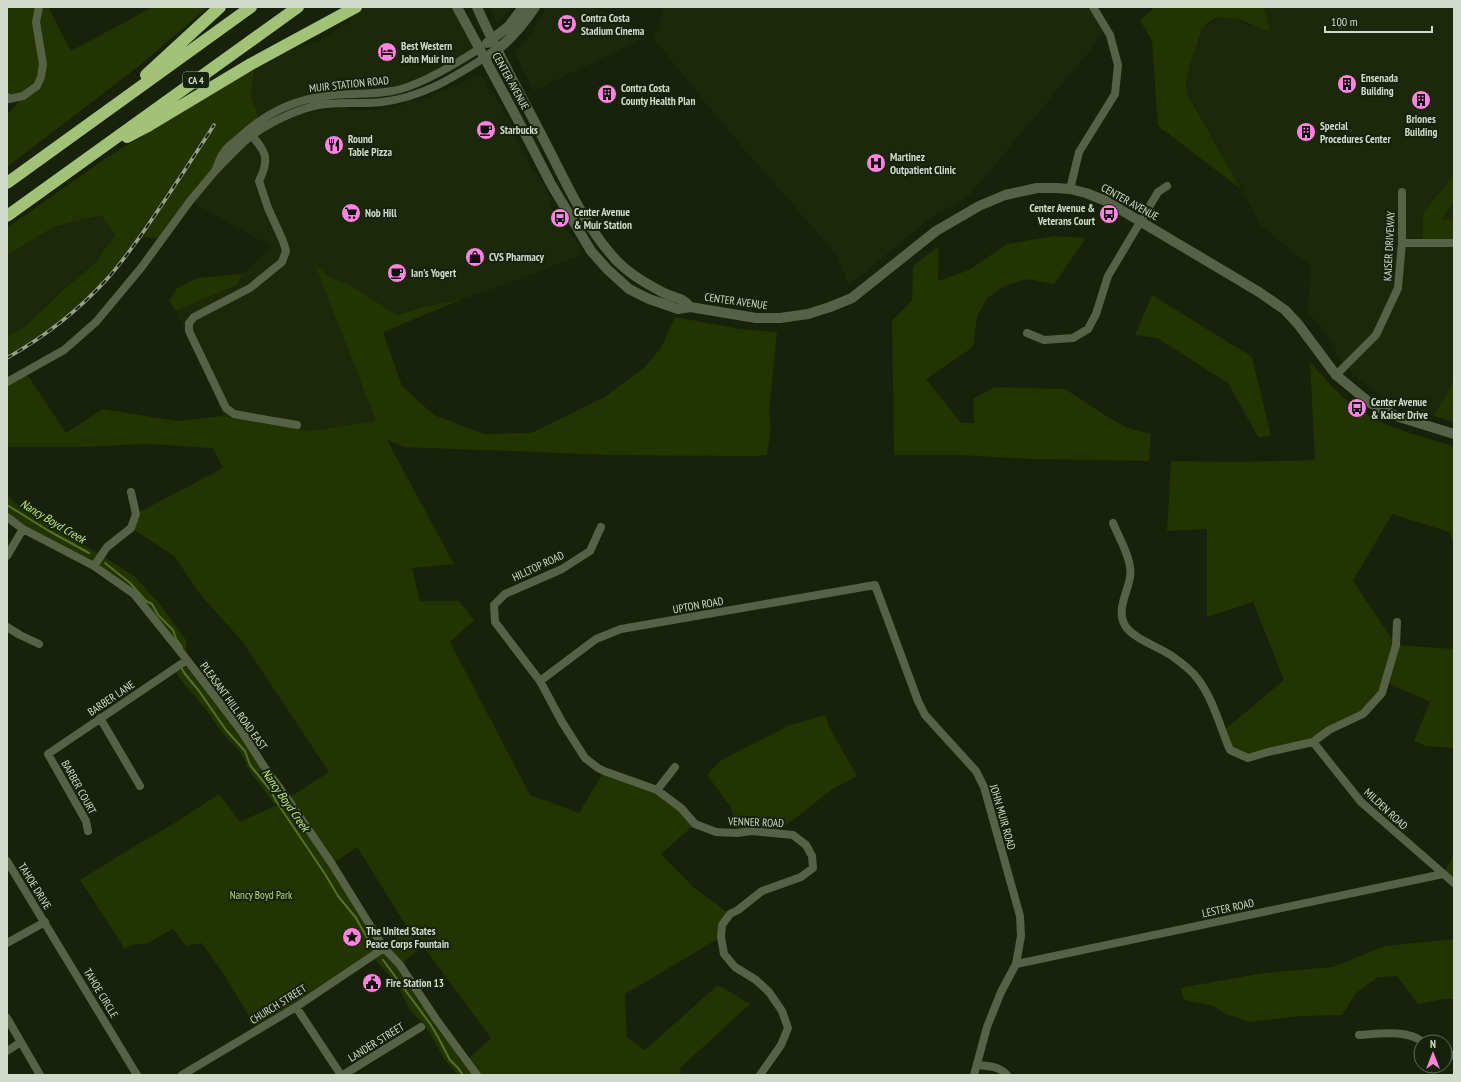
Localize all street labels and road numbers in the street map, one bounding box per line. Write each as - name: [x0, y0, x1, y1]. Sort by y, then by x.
- street label: CENTER AVENUE: [489, 50, 533, 112]
- road number: CA 4: [183, 72, 209, 88]
- street label: MUIR STATION ROAD: [308, 73, 390, 95]
- street label: CENTER AVENUE: [1099, 180, 1161, 224]
- street label: KAISER DRIVEWAY: [1380, 211, 1398, 281]
- street label: CENTER AVENUE: [704, 290, 769, 312]
- street label: HILLTOP ROAD: [510, 548, 566, 584]
- street label: UPTON ROAD: [672, 594, 725, 616]
- street label: PLEASANT HILL ROAD EAST: [197, 659, 271, 753]
- street label: BARBER LANE: [85, 677, 137, 719]
- street label: BARBER COURT: [58, 758, 100, 816]
- street label: JOHN MUIR ROAD: [987, 782, 1019, 852]
- street label: MILDEN ROAD: [1361, 785, 1411, 833]
- street label: VENNER ROAD: [727, 814, 784, 830]
- street label: TAHOE DRIVE: [15, 860, 55, 912]
- street label: LESTER ROAD: [1201, 896, 1256, 920]
- street label: TAHOE CIRCLE: [81, 966, 121, 1021]
- street label: CHURCH STREET: [247, 981, 309, 1027]
- street label: LANDER STREET: [346, 1019, 407, 1065]

